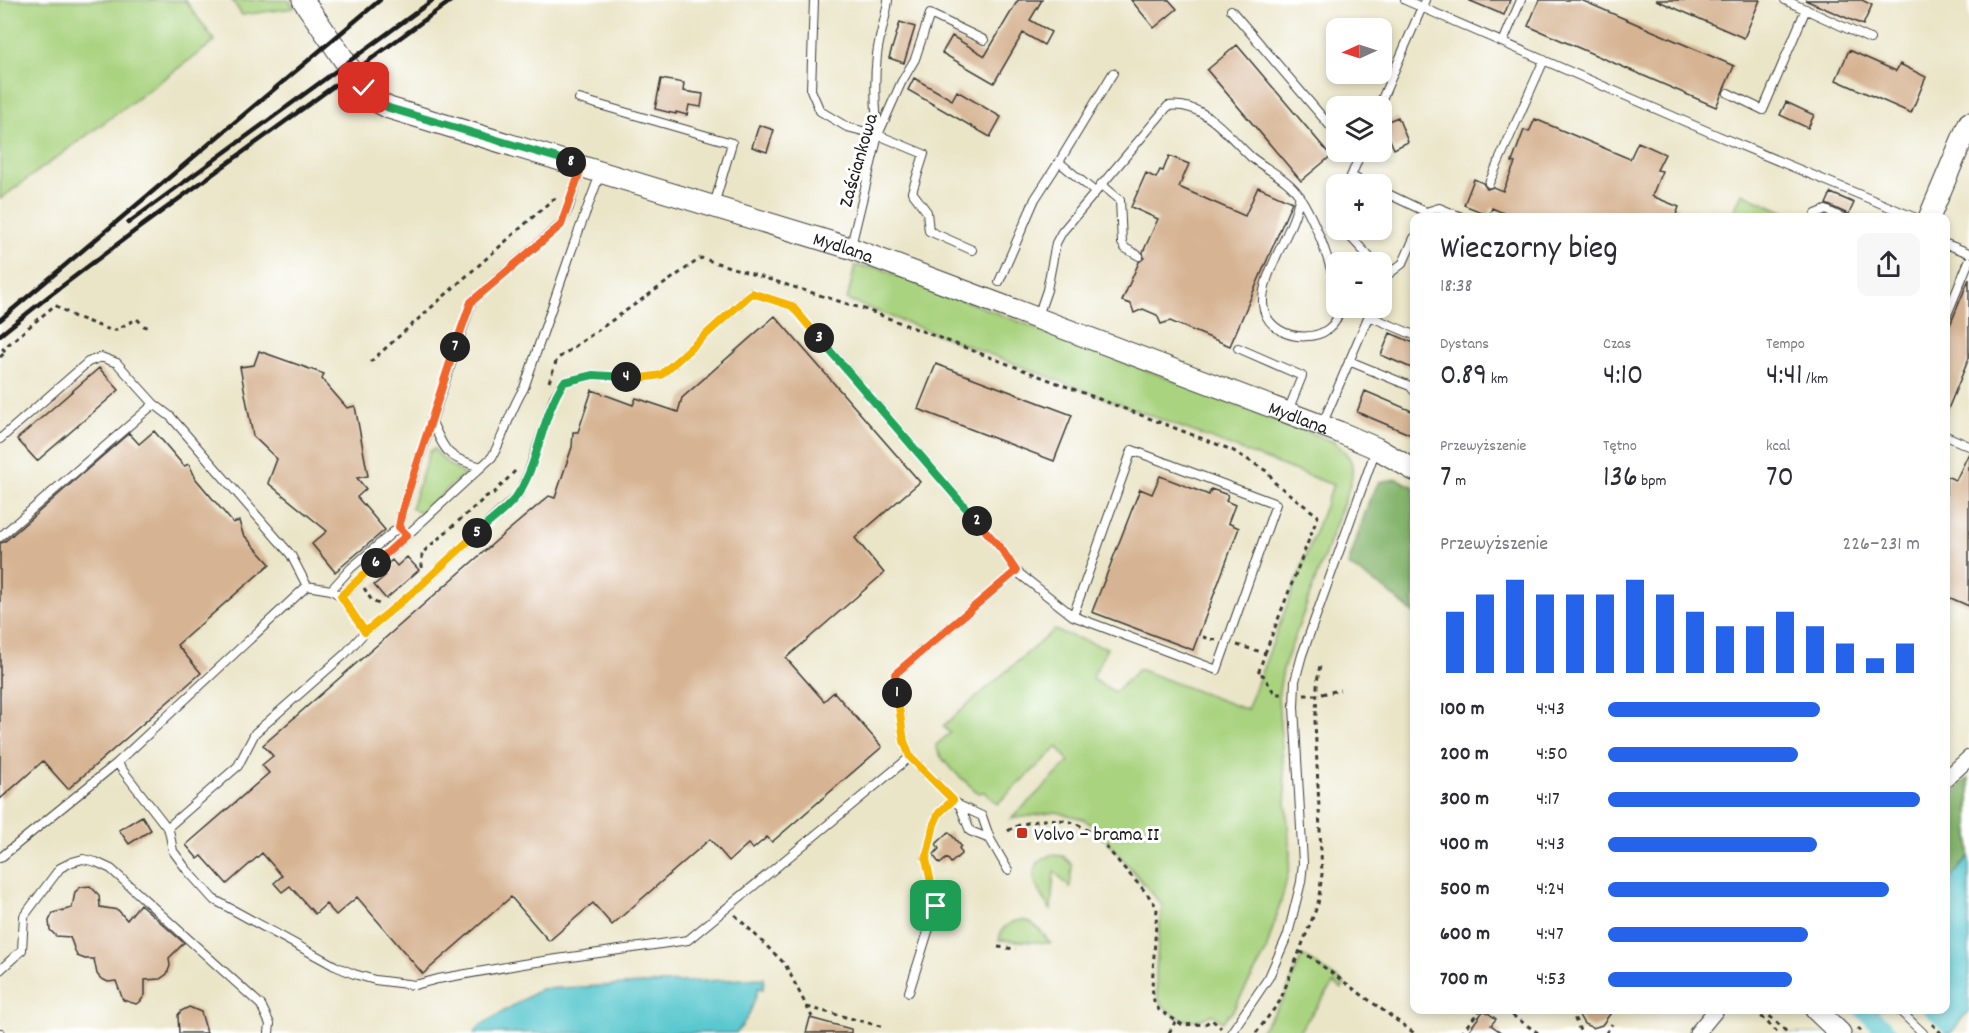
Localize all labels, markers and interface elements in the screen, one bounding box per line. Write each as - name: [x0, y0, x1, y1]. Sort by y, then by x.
- north arrow: [1326, 18, 1392, 84]
- map controls: [1326, 18, 1392, 318]
- pin: [338, 62, 389, 113]
- icon: check: [347, 71, 380, 104]
- button: layers: [1326, 96, 1392, 162]
- street label: Zaściankowa: [833, 110, 887, 211]
- pin: 8: [556, 147, 586, 177]
- text: 8: [568, 150, 574, 173]
- button: +: [1326, 174, 1392, 240]
- street label: Mydlana: [809, 227, 877, 273]
- text: Wieczorny bieg: [1440, 227, 1618, 274]
- button: share: [1857, 233, 1920, 296]
- button: −: [1326, 252, 1392, 318]
- text: 18:38: [1440, 273, 1473, 301]
- pin: 3: [804, 323, 834, 353]
- text: 3: [815, 326, 823, 349]
- pin: 7: [440, 332, 470, 362]
- text: Dystans: [1440, 333, 1489, 356]
- text: Czas: [1603, 333, 1631, 356]
- text: Tempo: [1766, 333, 1805, 356]
- text: 7: [452, 335, 458, 358]
- text: 0.89: [1440, 356, 1487, 399]
- text: 4:10: [1603, 356, 1643, 399]
- text: 4:41: [1766, 356, 1802, 399]
- pin: 4: [611, 362, 641, 392]
- text: 4: [623, 365, 629, 388]
- text: km: [1487, 368, 1508, 391]
- text: /km: [1802, 368, 1828, 391]
- street label: Mydlana: [1264, 396, 1332, 444]
- text: Przewyższenie: [1440, 435, 1526, 458]
- text: Tętno: [1603, 435, 1637, 458]
- text: kcal: [1766, 435, 1790, 458]
- text: 7: [1440, 458, 1452, 501]
- text: 136: [1603, 458, 1638, 501]
- text: 70: [1766, 458, 1794, 501]
- text: m: [1452, 470, 1466, 493]
- text: bpm: [1638, 470, 1667, 493]
- pin: 2: [962, 506, 992, 536]
- text: 2: [974, 509, 981, 532]
- pin: 5: [462, 518, 492, 548]
- text: 5: [473, 521, 481, 544]
- text: Przewyższenie: [1440, 531, 1548, 559]
- text: 226–231 m: [1842, 531, 1920, 559]
- pin: 6: [361, 548, 391, 578]
- text: 6: [372, 551, 380, 574]
- pin: 1: [882, 678, 912, 708]
- text: 1: [895, 681, 899, 704]
- text: 100 m: [1440, 696, 1485, 724]
- text: 4:43: [1536, 696, 1565, 724]
- text: 200 m: [1440, 741, 1489, 769]
- text: 4:50: [1536, 741, 1568, 769]
- text: 300 m: [1440, 786, 1489, 814]
- text: 4:17: [1536, 786, 1560, 814]
- place label: Volvo – brama II: [1034, 822, 1159, 850]
- marker: Volvo – brama II: [1015, 826, 1029, 840]
- text: 400 m: [1440, 831, 1488, 859]
- text: 4:43: [1536, 831, 1565, 859]
- text: 500 m: [1440, 876, 1489, 904]
- text: 4:24: [1536, 876, 1565, 904]
- pin: [910, 880, 961, 931]
- icon: arrive: [919, 889, 952, 922]
- text: 600 m: [1440, 921, 1490, 949]
- text: 4:47: [1536, 921, 1564, 949]
- text: 700 m: [1440, 966, 1488, 994]
- text: 4:53: [1536, 966, 1566, 994]

